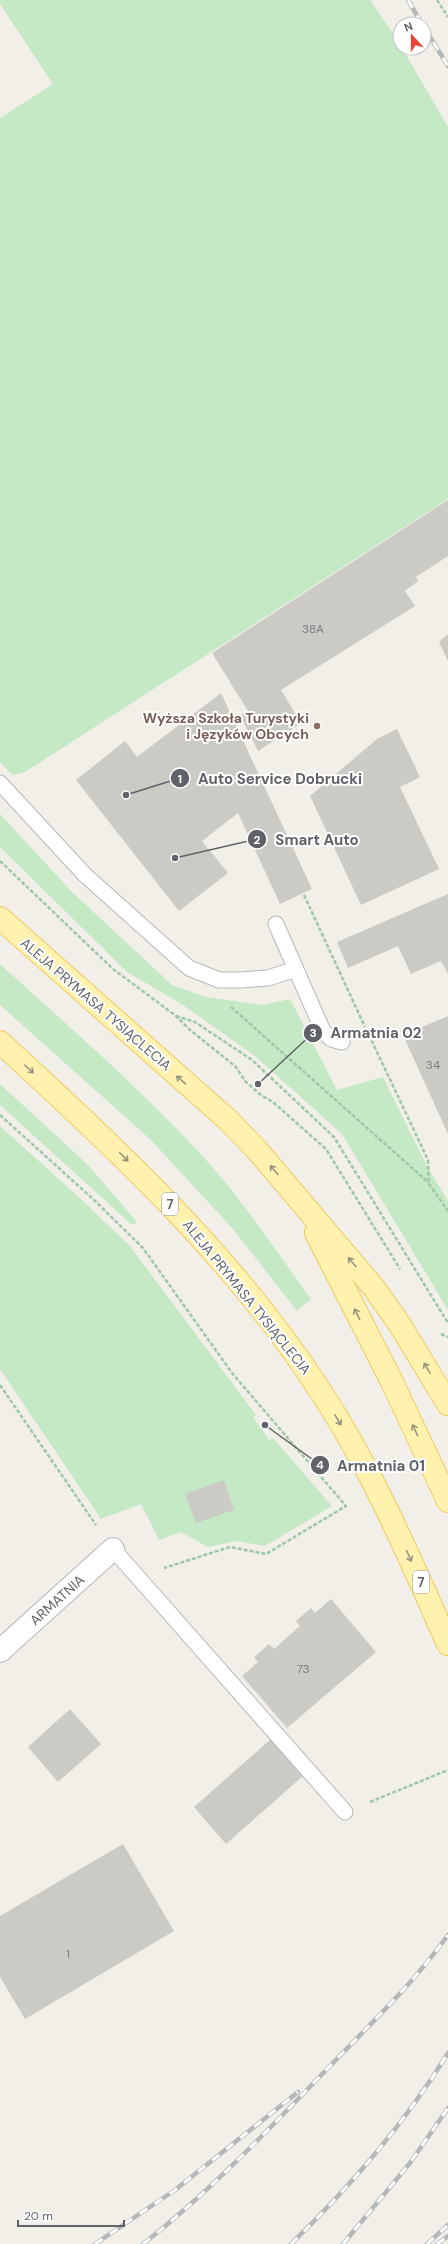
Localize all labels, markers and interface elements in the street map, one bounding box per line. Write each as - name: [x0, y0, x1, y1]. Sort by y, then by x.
- north arrow: [392, 16, 432, 56]
- text: N: [402, 19, 415, 35]
- house number: 38A: [302, 621, 324, 637]
- place label: Wyższa Szkoła Turystyki i Języków Obcych: [143, 709, 309, 743]
- marker: Wyższa Szkoła Turystyki i Języków Obcych: [312, 721, 322, 731]
- callout: Auto Service Dobrucki: [170, 765, 370, 792]
- text: Auto Service Dobrucki: [198, 769, 362, 789]
- text: 1: [178, 771, 182, 787]
- callout: Smart Auto: [247, 826, 366, 853]
- text: Smart Auto: [275, 830, 359, 850]
- text: 2: [254, 832, 261, 848]
- street label: ALEJA PRYMASA TYSIĄCLECIA: [17, 934, 175, 1074]
- callout: Armatnia 02: [303, 1020, 430, 1047]
- text: Armatnia 02: [331, 1023, 422, 1043]
- text: 3: [309, 1025, 317, 1041]
- house number: 34: [426, 1057, 440, 1073]
- one-way arrow: [24, 1064, 34, 1073]
- one-way arrow: [176, 1075, 187, 1084]
- one-way arrow: [119, 1152, 129, 1162]
- one-way arrow: [270, 1165, 279, 1176]
- road number: 7: [162, 1193, 178, 1215]
- street label: ALEJA PRYMASA TYSIĄCLECIA: [179, 1216, 315, 1378]
- one-way arrow: [348, 1257, 357, 1267]
- one-way arrow: [353, 1308, 360, 1320]
- one-way arrow: [422, 1362, 430, 1374]
- one-way arrow: [334, 1414, 342, 1426]
- one-way arrow: [411, 1424, 418, 1436]
- callout: Armatnia 01: [310, 1452, 433, 1479]
- text: Armatnia 01: [337, 1456, 425, 1476]
- text: 4: [316, 1457, 324, 1473]
- one-way arrow: [406, 1550, 413, 1562]
- street label: ARMATNIA: [26, 1571, 88, 1629]
- road number: 7: [413, 1571, 429, 1593]
- house number: 73: [296, 1661, 310, 1677]
- house number: 1: [66, 1946, 70, 1962]
- scale bar: [18, 2202, 124, 2228]
- text: 20 m: [24, 2208, 53, 2224]

